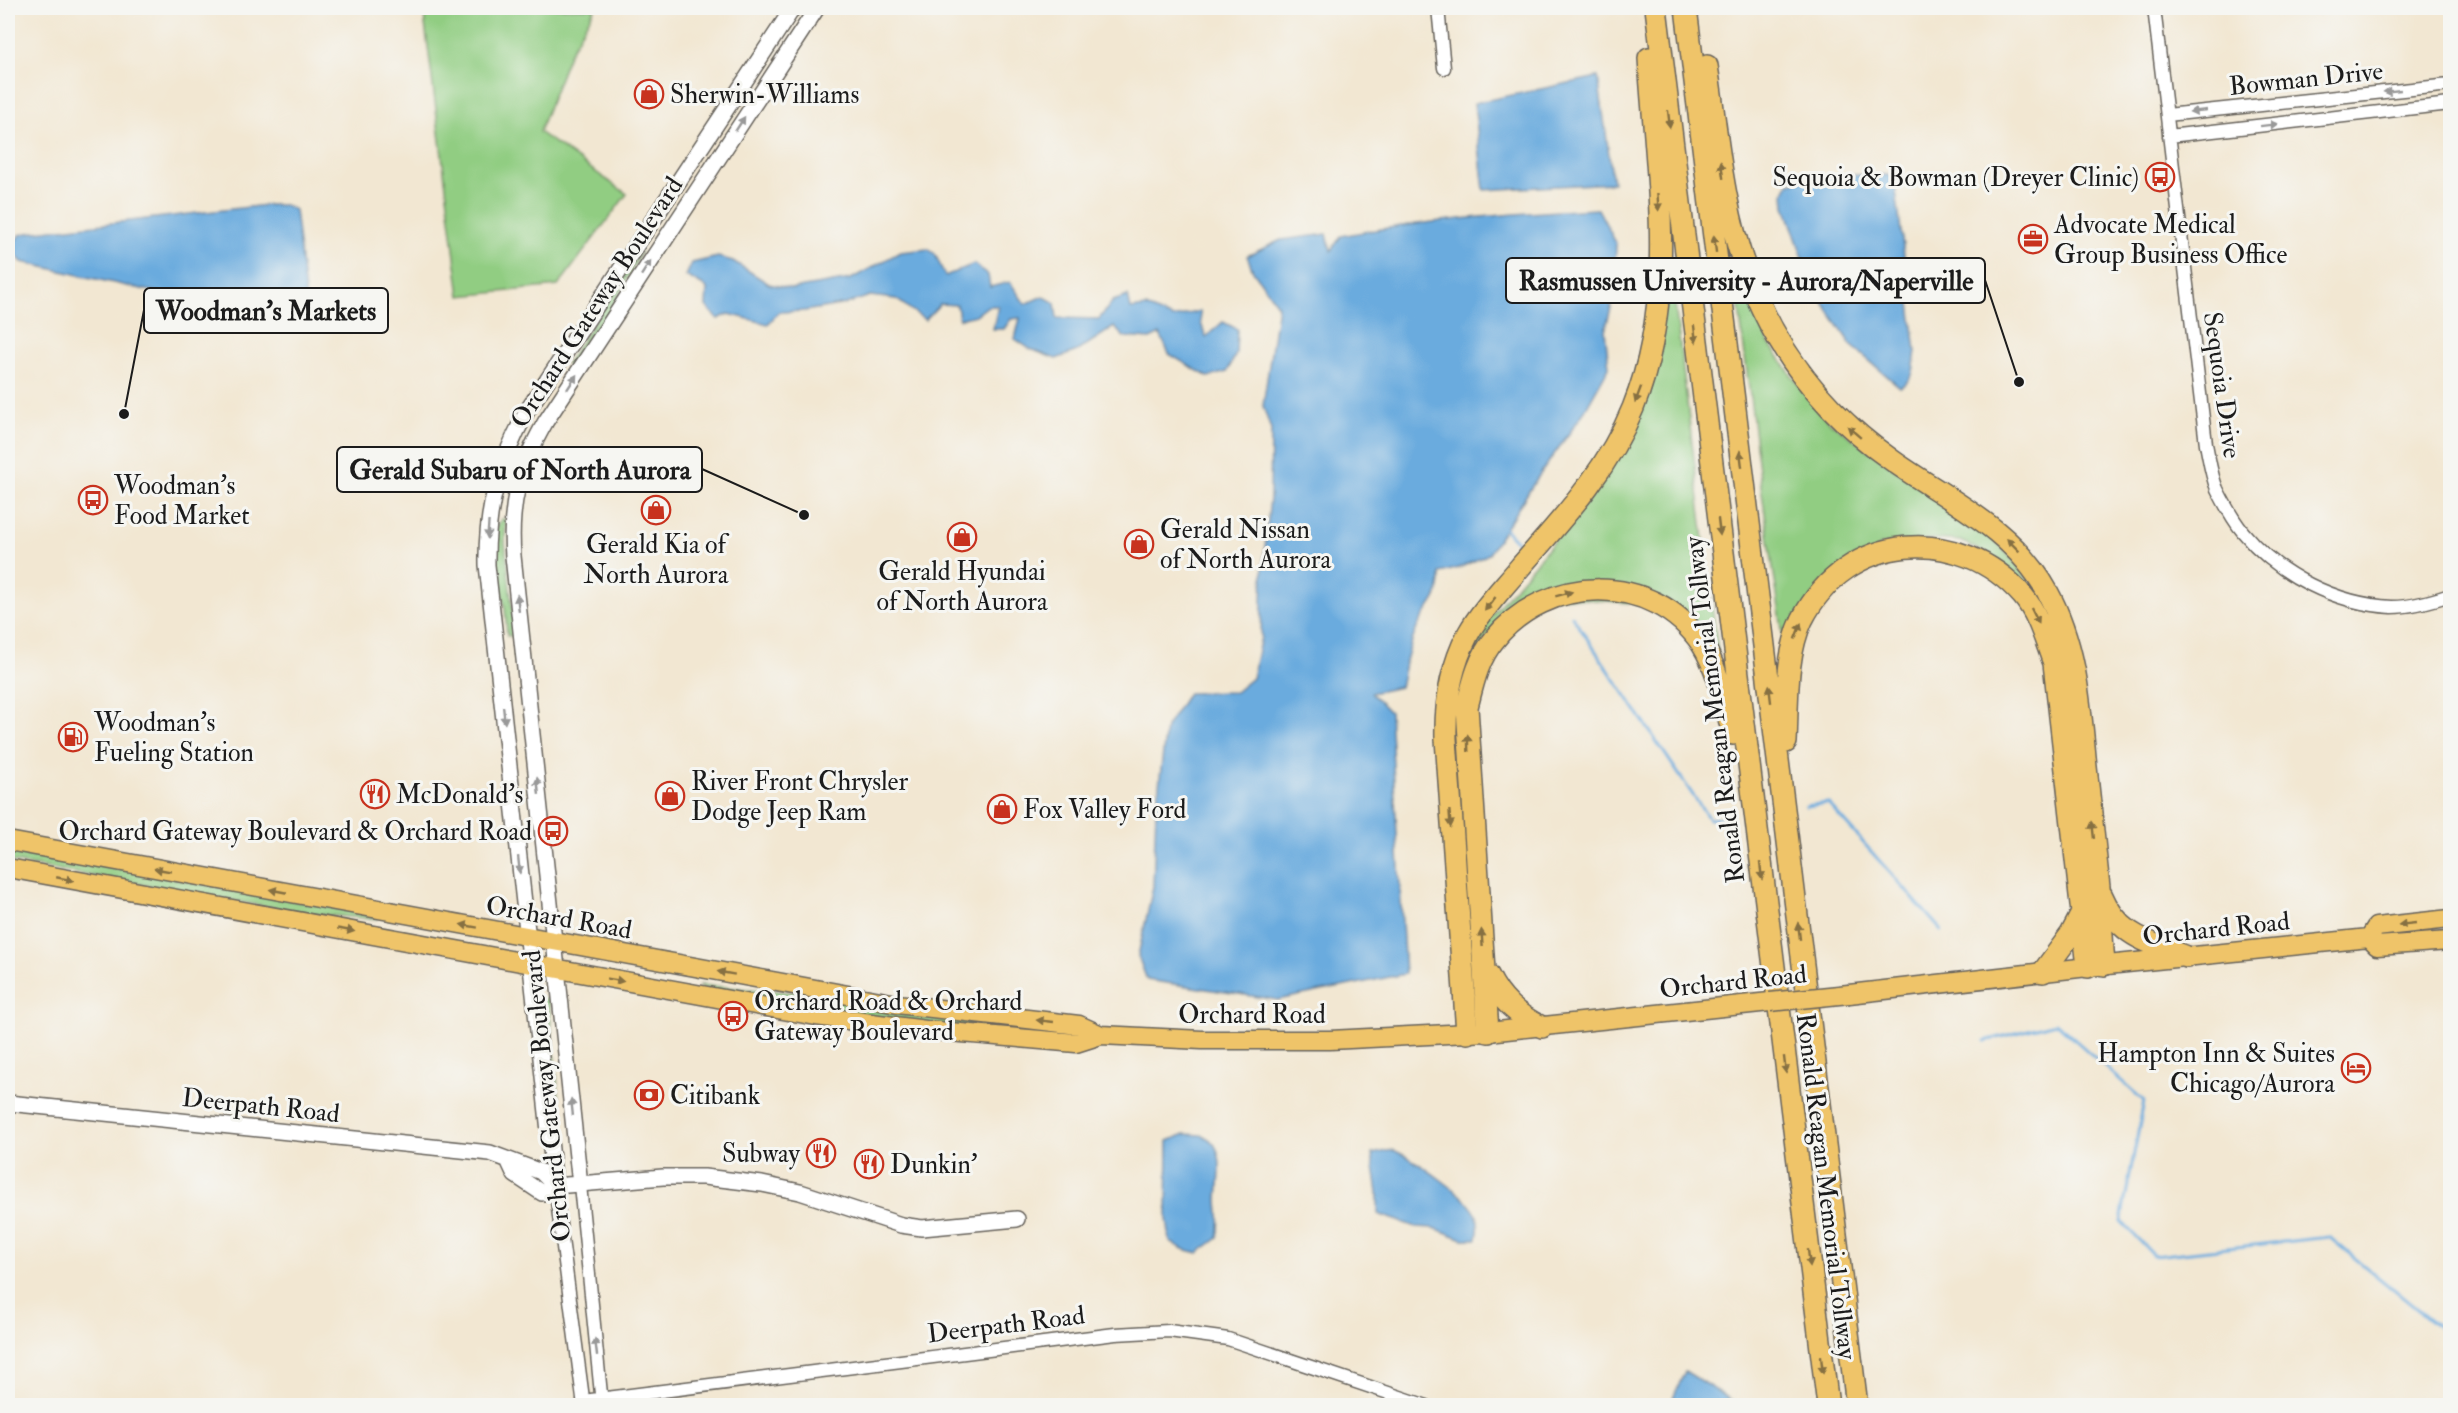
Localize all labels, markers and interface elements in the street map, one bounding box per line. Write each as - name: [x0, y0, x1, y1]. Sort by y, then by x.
- street label: Bowman Drive: [2227, 55, 2385, 103]
- shop icon: Sherwin-Williams: [633, 78, 665, 110]
- place label: Sherwin-Williams: [670, 79, 859, 111]
- one-way arrow: [2383, 86, 2402, 96]
- one-way arrow: [2189, 106, 2208, 116]
- one-way arrow: [1664, 110, 1674, 129]
- one-way arrow: [734, 116, 745, 132]
- one-way arrow: [2259, 120, 2278, 129]
- one-way arrow: [1718, 161, 1727, 180]
- bus stop icon: Sequoia & Bowman (Dreyer Clinic): [2144, 161, 2176, 193]
- place label: Sequoia & Bowman (Dreyer Clinic): [1772, 162, 2139, 194]
- street label: Orchard Gateway Boulevard: [504, 171, 690, 434]
- one-way arrow: [1653, 193, 1663, 212]
- place label: Advocate Medical Group Business Office: [2053, 209, 2288, 272]
- office icon: Advocate Medical Group Business Office: [2017, 223, 2049, 255]
- one-way arrow: [1710, 235, 1719, 254]
- callout: Rasmussen University - Aurora/Naperville: [1506, 258, 1985, 303]
- one-way arrow: [641, 260, 652, 276]
- text: Rasmussen University - Aurora/Naperville: [1518, 265, 1974, 299]
- callout: Woodman's Markets: [144, 288, 388, 333]
- text: Woodman's Markets: [155, 295, 376, 328]
- street label: Sequoia Drive: [2196, 310, 2248, 460]
- one-way arrow: [1690, 324, 1700, 343]
- one-way arrow: [566, 374, 578, 390]
- one-way arrow: [1632, 386, 1642, 404]
- one-way arrow: [1847, 426, 1862, 439]
- callout: Gerald Subaru of North Aurora: [337, 447, 702, 492]
- one-way arrow: [1736, 449, 1746, 468]
- text: Gerald Subaru of North Aurora: [349, 454, 692, 487]
- place label: Woodman's Food Market: [113, 470, 250, 532]
- bus stop icon: Woodman's Food Market: [77, 484, 109, 516]
- shop icon: Gerald Kia of North Aurora: [640, 494, 672, 526]
- place label: Gerald Nissan of North Aurora: [1160, 514, 1331, 576]
- one-way arrow: [1714, 518, 1723, 537]
- one-way arrow: [483, 521, 493, 540]
- shop icon: Gerald Hyundai of North Aurora: [946, 521, 978, 553]
- shop icon: Gerald Nissan of North Aurora: [1123, 528, 1155, 560]
- place label: Gerald Kia of North Aurora: [584, 529, 730, 591]
- street label: Ronald Reagan Memorial Tollway: [1678, 534, 1752, 885]
- one-way arrow: [2005, 538, 2020, 552]
- place label: Gerald Hyundai of North Aurora: [876, 556, 1048, 618]
- one-way arrow: [1555, 588, 1573, 598]
- one-way arrow: [513, 594, 523, 613]
- one-way arrow: [1484, 596, 1496, 611]
- one-way arrow: [2030, 608, 2040, 625]
- one-way arrow: [1794, 622, 1803, 640]
- one-way arrow: [1765, 684, 1775, 703]
- one-way arrow: [499, 705, 509, 724]
- place label: Woodman's Fueling Station: [93, 707, 254, 769]
- fuel station icon: Woodman's Fueling Station: [57, 721, 89, 753]
- one-way arrow: [1464, 734, 1473, 753]
- place label: River Front Chrysler Dodge Jeep Ram: [691, 766, 908, 829]
- one-way arrow: [533, 776, 542, 795]
- restaurant icon: McDonald's: [359, 778, 391, 810]
- place label: McDonald's: [396, 779, 523, 811]
- shop icon: River Front Chrysler Dodge Jeep Ram: [654, 780, 686, 812]
- shop icon: Fox Valley Ford: [986, 793, 1018, 825]
- place label: Fox Valley Ford: [1023, 794, 1187, 826]
- one-way arrow: [1446, 809, 1455, 828]
- bus stop icon: Orchard Gateway Boulevard & Orchard Road: [537, 815, 569, 847]
- place label: Orchard Gateway Boulevard & Orchard Road: [59, 816, 532, 848]
- one-way arrow: [2088, 820, 2097, 839]
- one-way arrow: [515, 856, 524, 875]
- one-way arrow: [1756, 862, 1766, 881]
- one-way arrow: [154, 865, 173, 874]
- one-way arrow: [56, 875, 75, 884]
- one-way arrow: [268, 886, 287, 895]
- street label: Orchard Road: [483, 889, 635, 947]
- street label: Orchard Road: [2141, 905, 2291, 953]
- one-way arrow: [2397, 919, 2416, 929]
- one-way arrow: [1794, 921, 1803, 940]
- one-way arrow: [460, 922, 479, 931]
- one-way arrow: [337, 926, 356, 935]
- one-way arrow: [1477, 928, 1487, 947]
- street label: Orchard Gateway Boulevard: [516, 948, 578, 1243]
- street label: Orchard Road: [1658, 958, 1808, 1006]
- one-way arrow: [717, 968, 736, 977]
- one-way arrow: [606, 976, 625, 985]
- place label: Orchard Road & Orchard Gateway Boulevard: [754, 986, 1022, 1048]
- street label: Orchard Road: [1178, 999, 1326, 1031]
- bus stop icon: Orchard Road & Orchard Gateway Boulevard: [717, 1000, 749, 1032]
- street label: Ronald Reagan Memorial Tollway: [1789, 1011, 1863, 1362]
- one-way arrow: [1035, 1016, 1054, 1026]
- place label: Hampton Inn & Suites Chicago/Aurora: [2097, 1038, 2335, 1100]
- hotel icon: Hampton Inn & Suites Chicago/Aurora: [2340, 1052, 2372, 1084]
- one-way arrow: [1780, 1056, 1790, 1075]
- bank icon: Citibank: [633, 1079, 665, 1111]
- place label: Citibank: [670, 1080, 761, 1112]
- street label: Deerpath Road: [180, 1082, 341, 1131]
- one-way arrow: [567, 1098, 577, 1117]
- restaurant icon: Subway: [805, 1137, 837, 1169]
- place label: Subway: [722, 1138, 801, 1170]
- restaurant icon: Dunkin': [853, 1148, 885, 1180]
- place label: Dunkin': [890, 1149, 978, 1181]
- one-way arrow: [1804, 1249, 1814, 1268]
- street label: Deerpath Road: [926, 1299, 1087, 1352]
- one-way arrow: [591, 1338, 600, 1357]
- one-way arrow: [1818, 1355, 1827, 1374]

